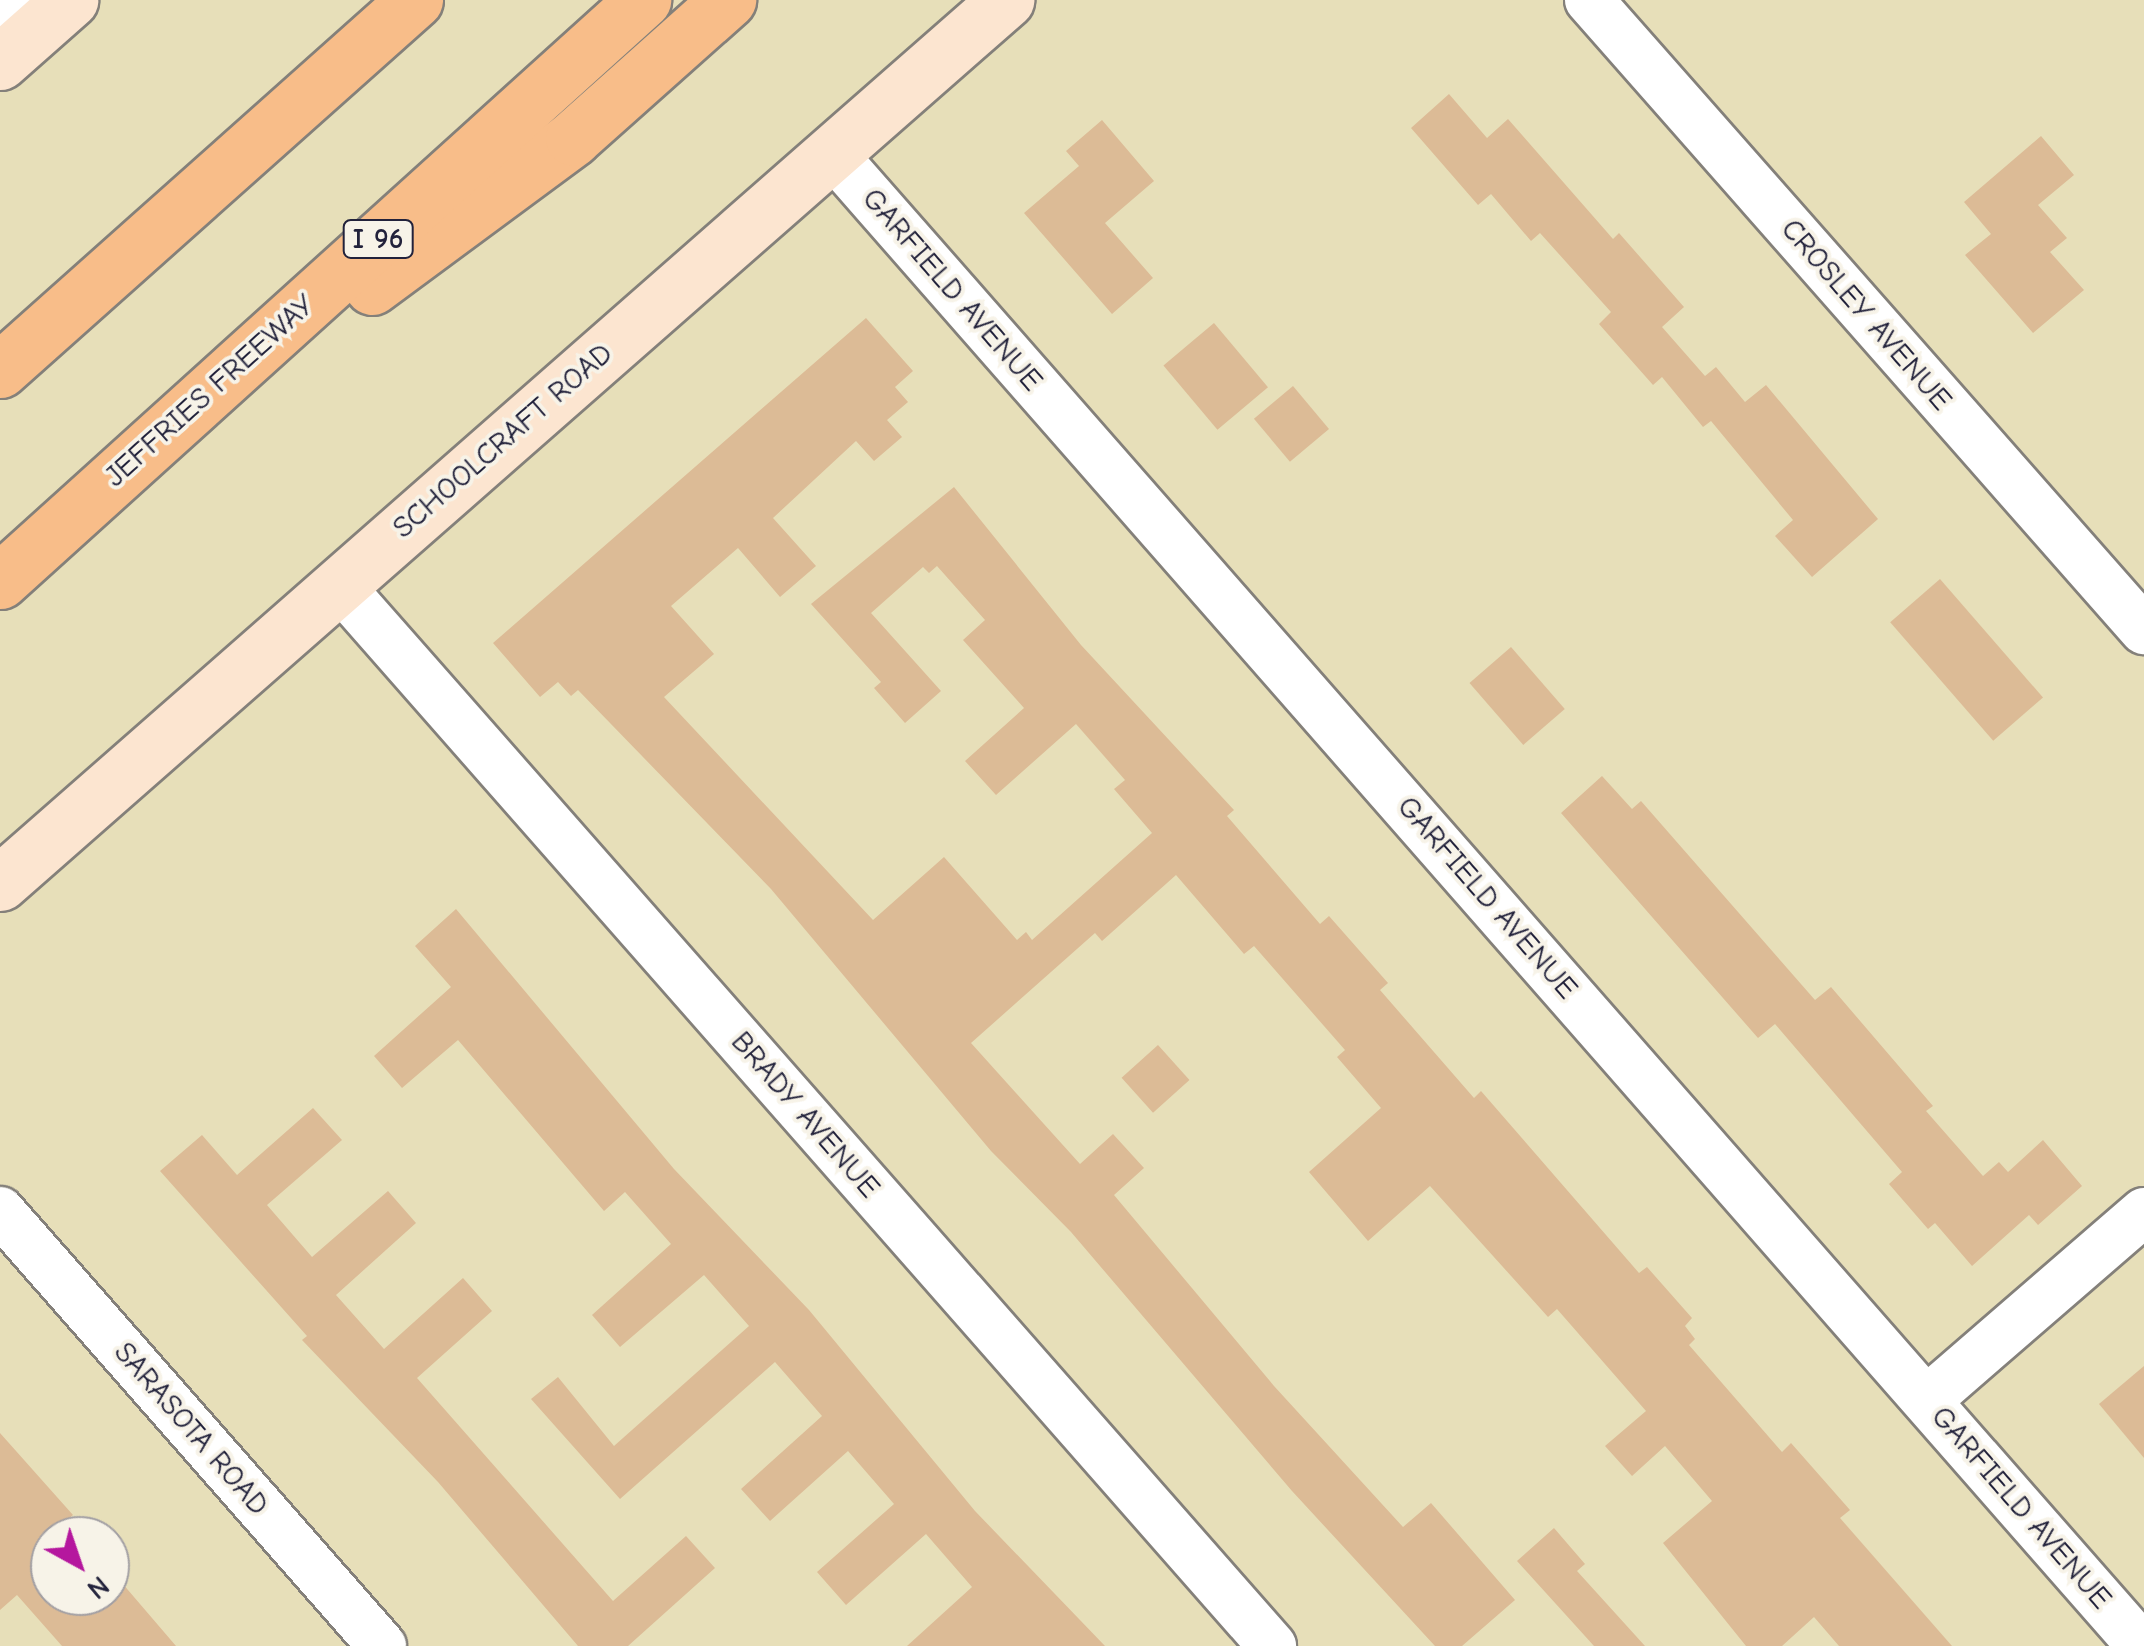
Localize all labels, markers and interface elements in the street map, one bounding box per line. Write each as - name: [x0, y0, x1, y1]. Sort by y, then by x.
- street label: GARFIELD AVENUE: [854, 181, 1050, 399]
- street label: CROSLEY AVENUE: [1773, 212, 1959, 418]
- road number: I 96: [340, 216, 416, 262]
- street label: JEFFRIES FREEWAY: [98, 287, 322, 495]
- street label: SCHOOLCRAFT ROAD: [386, 336, 620, 546]
- street label: GARFIELD AVENUE: [1389, 789, 1585, 1007]
- street label: BRADY AVENUE: [723, 1025, 887, 1205]
- street label: SARASOTA ROAD: [106, 1335, 276, 1523]
- street label: GARFIELD AVENUE: [1923, 1399, 2119, 1617]
- north arrow: [30, 1516, 130, 1616]
- text: N: [81, 1569, 115, 1606]

